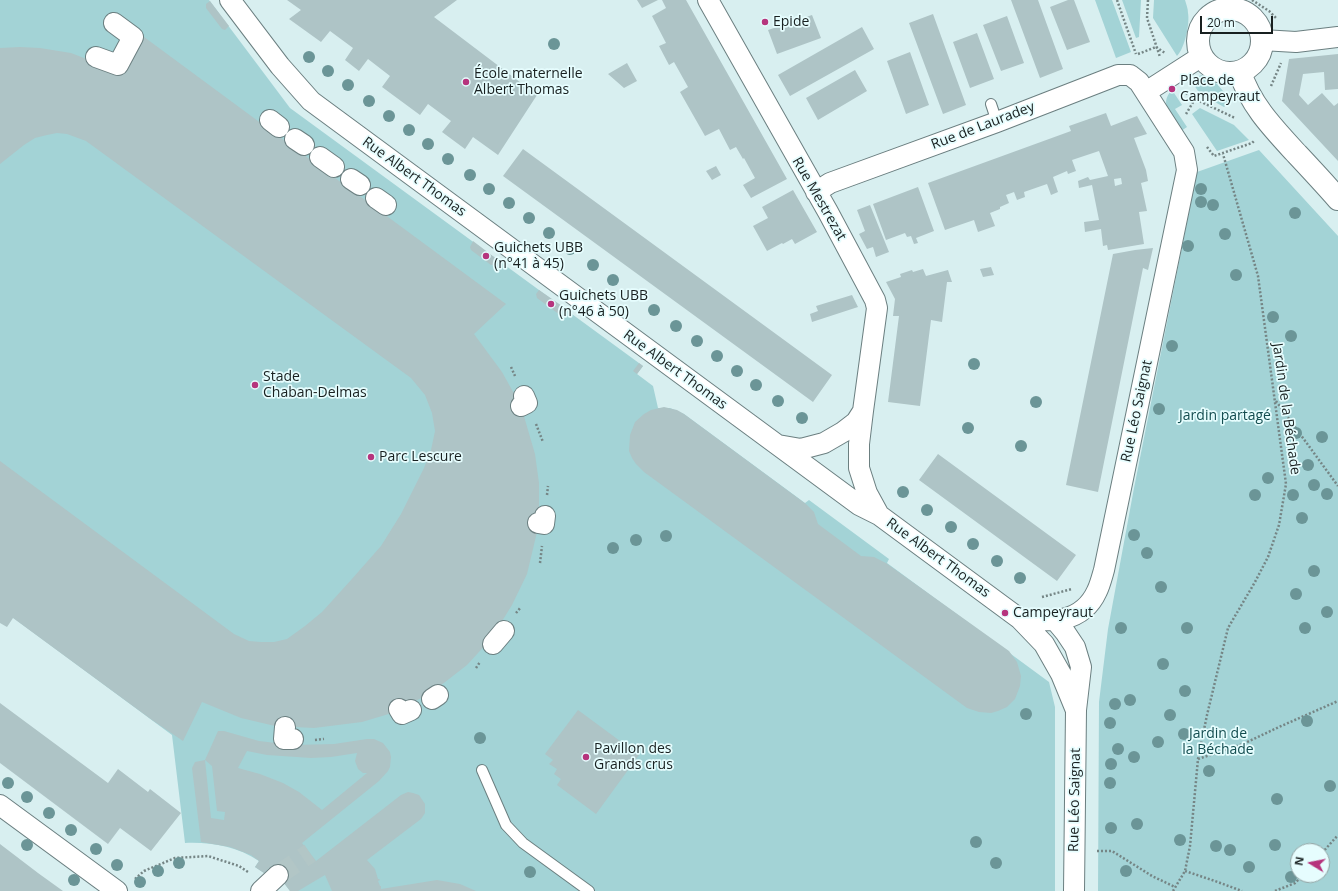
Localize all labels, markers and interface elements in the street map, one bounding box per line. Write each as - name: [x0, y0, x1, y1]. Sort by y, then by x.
- scale bar: [1202, 8, 1275, 34]
- place label: Epide: [773, 14, 809, 30]
- text: 20 m: [1207, 14, 1235, 31]
- marker: Epide: [760, 17, 770, 27]
- place label: École maternelle Albert Thomas: [474, 66, 583, 98]
- place label: Place de Campeyraut: [1180, 73, 1260, 106]
- marker: École maternelle Albert Thomas: [461, 77, 471, 87]
- marker: Place de Campeyraut: [1167, 84, 1177, 94]
- street label: Rue de Lauradey: [929, 99, 1037, 153]
- street label: Rue Albert Thomas: [359, 134, 469, 220]
- street label: Rue Mestrezat: [788, 154, 850, 244]
- place label: Guichets UBB (n°41 à 45): [494, 240, 583, 272]
- marker: Guichets UBB (n°41 à 45): [481, 251, 491, 261]
- place label: Guichets UBB (n°46 à 50): [559, 288, 648, 320]
- marker: Guichets UBB (n°46 à 50): [546, 299, 556, 309]
- street label: Rue Albert Thomas: [620, 327, 730, 413]
- street label: Jardin de la Béchade: [1268, 342, 1304, 476]
- street label: Rue Léo Saignat: [1118, 358, 1156, 464]
- place label: Stade Chaban-Delmas: [263, 369, 367, 402]
- marker: Stade Chaban-Delmas: [250, 380, 260, 390]
- park label: Jardin partagé: [1179, 408, 1271, 424]
- place label: Parc Lescure: [379, 449, 462, 465]
- marker: Parc Lescure: [366, 452, 376, 462]
- street label: Rue Albert Thomas: [883, 515, 993, 601]
- place label: Campeyraut: [1013, 605, 1093, 621]
- marker: Campeyraut: [1000, 608, 1010, 618]
- park label: Jardin de la Béchade: [1182, 726, 1254, 758]
- place label: Pavillon des Grands crus: [594, 741, 673, 774]
- street label: Rue Léo Saignat: [1066, 748, 1084, 852]
- marker: Pavillon des Grands crus: [581, 752, 591, 762]
- north arrow: [1290, 843, 1330, 883]
- text: N: [1291, 855, 1307, 867]

